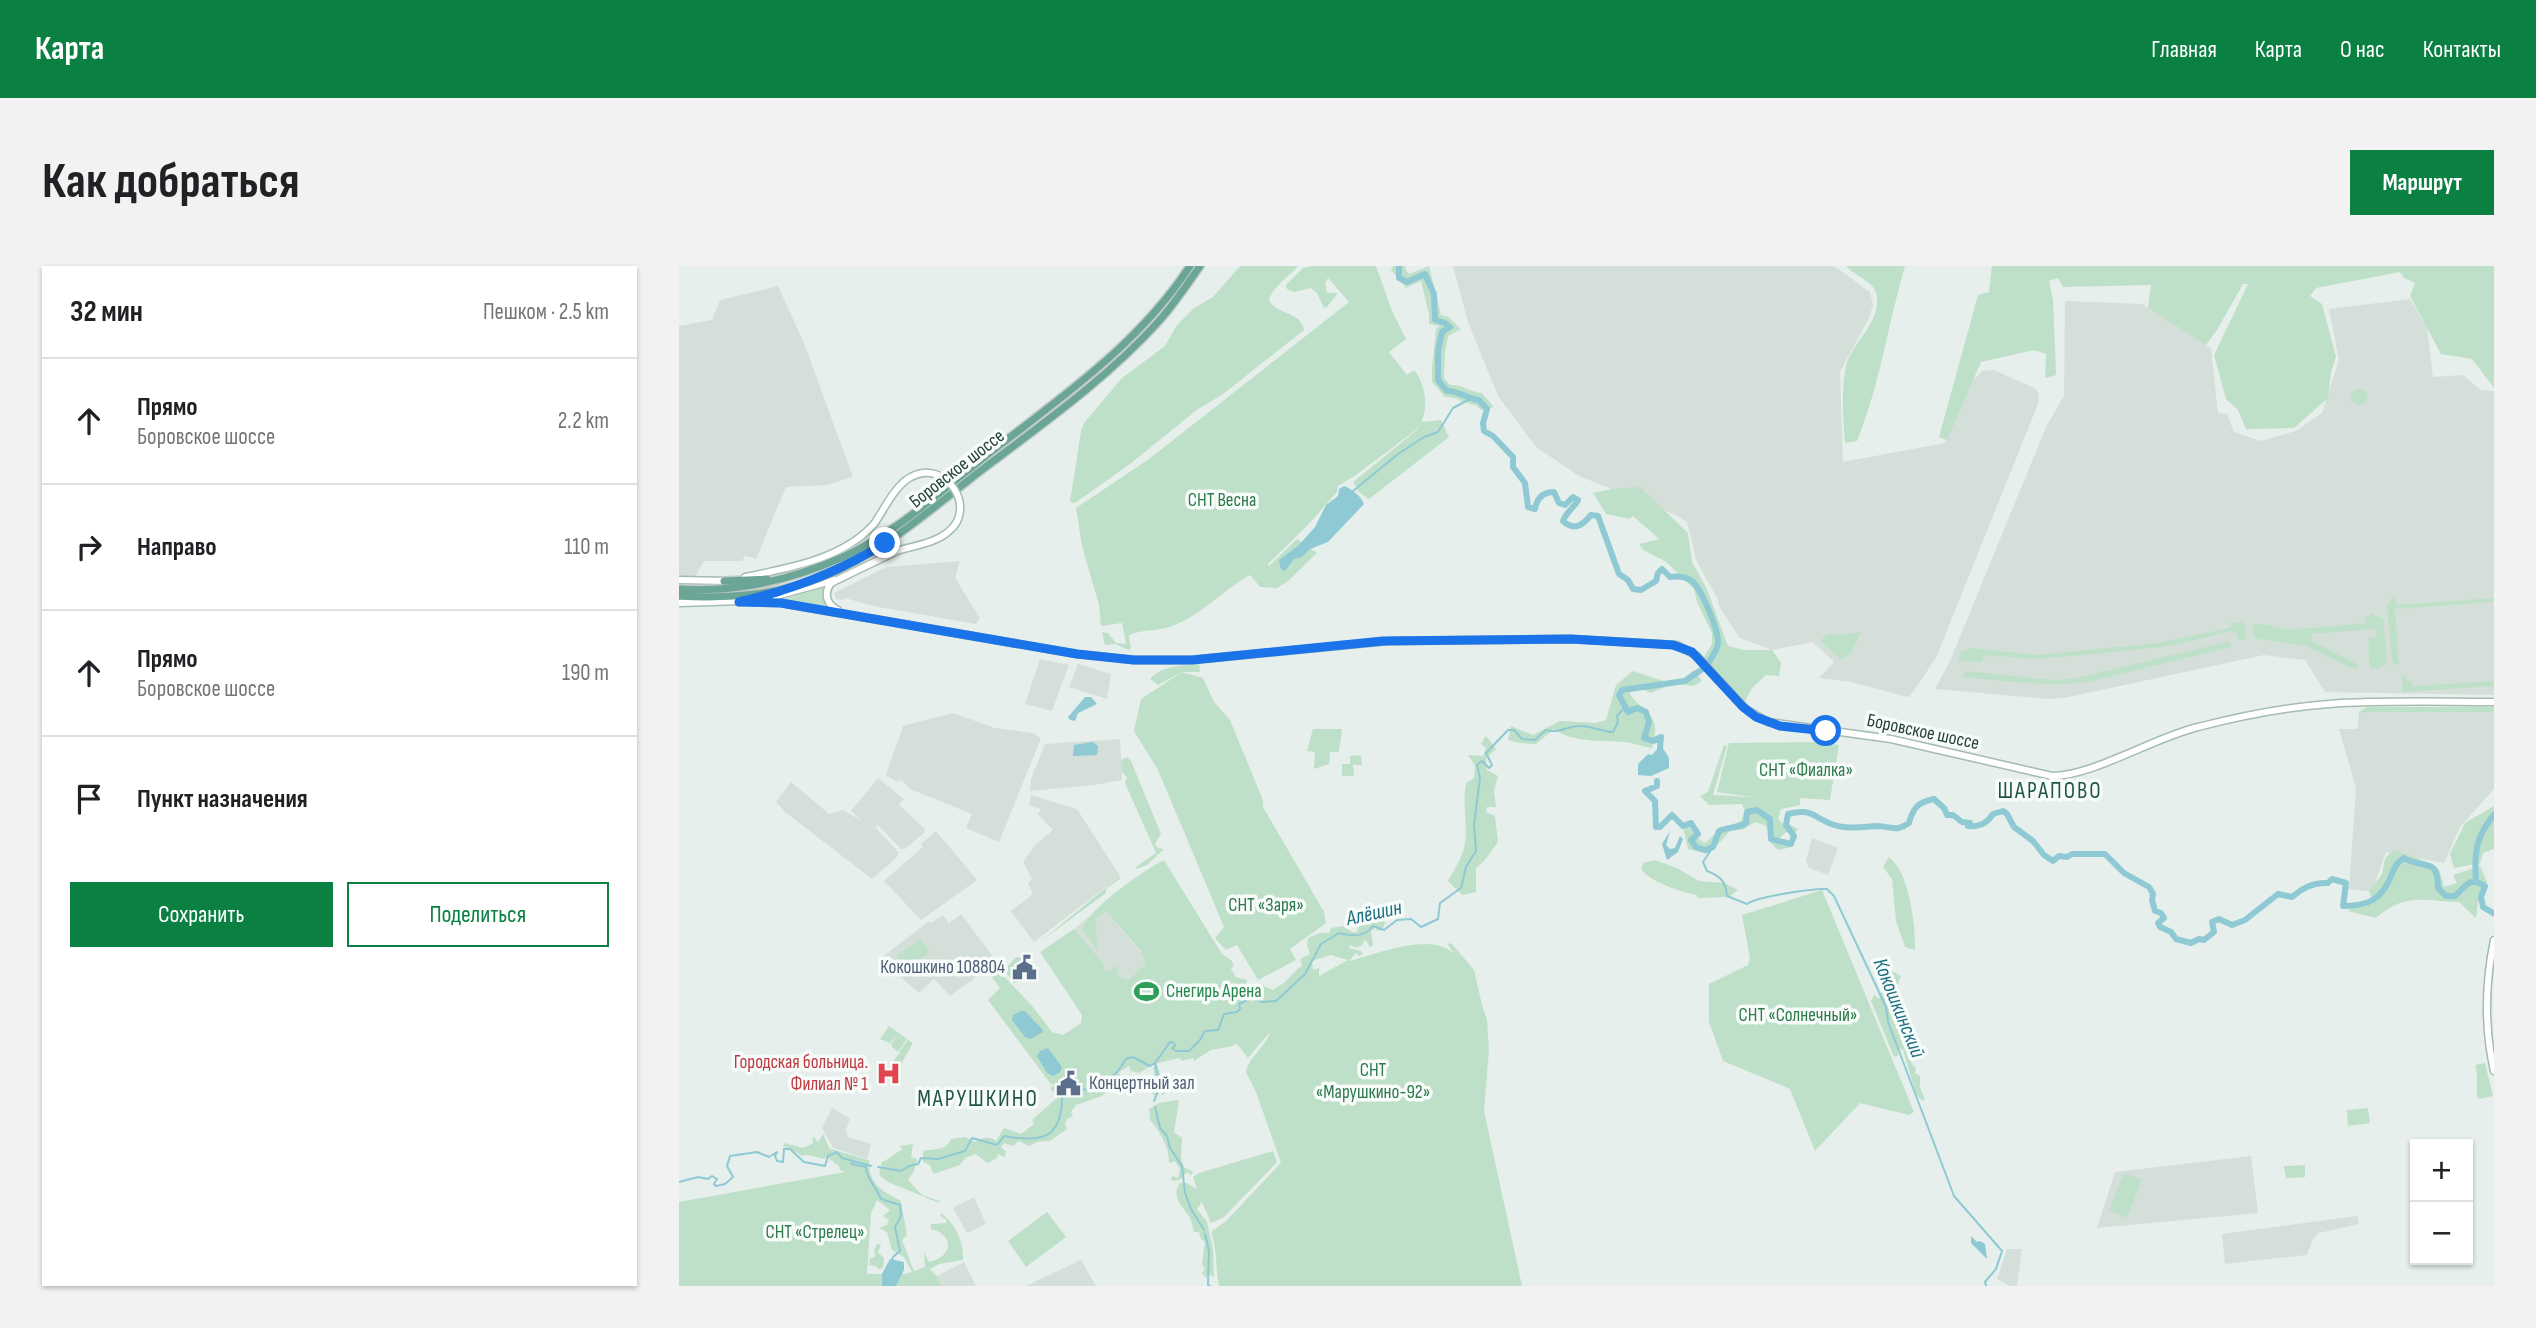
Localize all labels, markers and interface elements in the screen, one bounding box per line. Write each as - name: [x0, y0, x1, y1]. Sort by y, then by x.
- text: Карта: [35, 29, 104, 69]
- text: Главная: [2151, 35, 2217, 64]
- text: Карта: [2255, 35, 2302, 64]
- text: О нас: [2340, 35, 2385, 64]
- text: Контакты: [2423, 35, 2501, 64]
- button: Маршрут: [2350, 150, 2494, 215]
- text: Как добраться: [42, 153, 300, 212]
- text: 32 мин: [70, 294, 143, 330]
- text: Пешком · 2.5 km: [483, 298, 609, 326]
- text: Прямо: [137, 392, 198, 423]
- icon: ahead: [70, 402, 108, 440]
- text: 2.2 km: [558, 407, 609, 435]
- text: Боровское шоссе: [137, 423, 275, 451]
- street label: Боровское шоссе: [905, 425, 1009, 513]
- park label: СНТ Весна: [1188, 489, 1256, 512]
- route end: [869, 527, 900, 558]
- icon: right: [70, 528, 108, 566]
- text: Направо: [137, 532, 216, 563]
- text: 110 m: [564, 533, 609, 561]
- text: Прямо: [137, 644, 198, 675]
- icon: ahead: [70, 654, 108, 692]
- text: 190 m: [562, 659, 609, 687]
- text: Боровское шоссе: [137, 675, 275, 703]
- street label: Боровское шоссе: [1865, 709, 1981, 755]
- route start: [1810, 715, 1841, 746]
- park label: СНТ «Фиалка»: [1759, 759, 1853, 782]
- district label: ШАРАПОВО: [1997, 777, 2103, 805]
- icon: arrive: [70, 780, 108, 818]
- text: Пункт назначения: [137, 784, 308, 815]
- button: Сохранить: [70, 882, 333, 947]
- button: Поделиться: [347, 882, 609, 947]
- park label: СНТ «Заря»: [1228, 894, 1304, 917]
- water label: Алёшин: [1343, 895, 1404, 931]
- public building icon: Кокошкино 108804: [1011, 953, 1039, 981]
- water label: Кокошкинский: [1868, 955, 1930, 1062]
- place label: Кокошкино 108804: [880, 956, 1005, 979]
- sports icon: Снегирь Арена: [1132, 977, 1160, 1005]
- place label: Снегирь Арена: [1166, 980, 1262, 1003]
- park label: СНТ «Солнечный»: [1739, 1004, 1857, 1027]
- place label: Городская больница. Филиал № 1: [734, 1051, 868, 1096]
- hospital icon: Городская больница. Филиал № 1: [874, 1059, 902, 1087]
- park label: СНТ «Марушкино-92»: [1316, 1059, 1430, 1104]
- public building icon: Концертный зал: [1055, 1069, 1083, 1097]
- place label: Концертный зал: [1089, 1072, 1195, 1095]
- district label: МАРУШКИНО: [917, 1085, 1039, 1113]
- map controls: [2410, 1139, 2473, 1265]
- button: +: [2410, 1139, 2473, 1202]
- button: −: [2410, 1202, 2473, 1265]
- park label: СНТ «Стрелец»: [766, 1221, 865, 1244]

